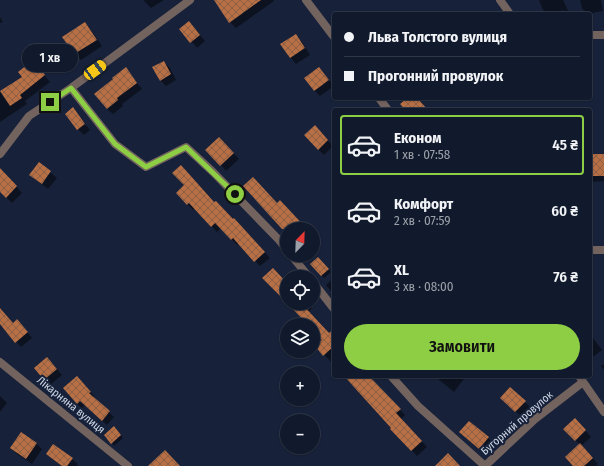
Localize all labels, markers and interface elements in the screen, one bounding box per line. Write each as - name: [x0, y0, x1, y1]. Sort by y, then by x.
- text: Льва Толстого вулиця: [368, 28, 507, 46]
- callout: 1 хв: [22, 44, 78, 72]
- text: 1 хв: [40, 50, 60, 65]
- car: [82, 58, 108, 82]
- text: Прогонний провулок: [368, 67, 503, 85]
- route end: [41, 93, 59, 111]
- icon: car: [346, 127, 382, 163]
- text: Економ: [394, 129, 441, 147]
- text: 45 ₴: [552, 136, 578, 154]
- text: 1 хв · 07:58: [394, 147, 450, 162]
- route start: [226, 185, 244, 203]
- icon: car: [346, 193, 382, 229]
- text: Комфорт: [394, 195, 453, 213]
- text: 60 ₴: [551, 202, 578, 220]
- text: 2 хв · 07:59: [394, 213, 451, 228]
- north arrow: [280, 222, 320, 262]
- map controls: [280, 222, 320, 454]
- icon: car: [346, 259, 382, 295]
- text: XL: [394, 261, 409, 279]
- text: 76 ₴: [553, 268, 578, 286]
- button: locate: [280, 270, 320, 310]
- text: 3 хв · 08:00: [394, 279, 454, 294]
- button: layers: [280, 318, 320, 358]
- button: Замовити: [344, 324, 580, 370]
- button: +: [280, 366, 320, 406]
- street label: Лікарняна вулиця: [34, 374, 108, 436]
- street label: Бугорний провулок: [478, 388, 556, 458]
- button: −: [280, 414, 320, 454]

